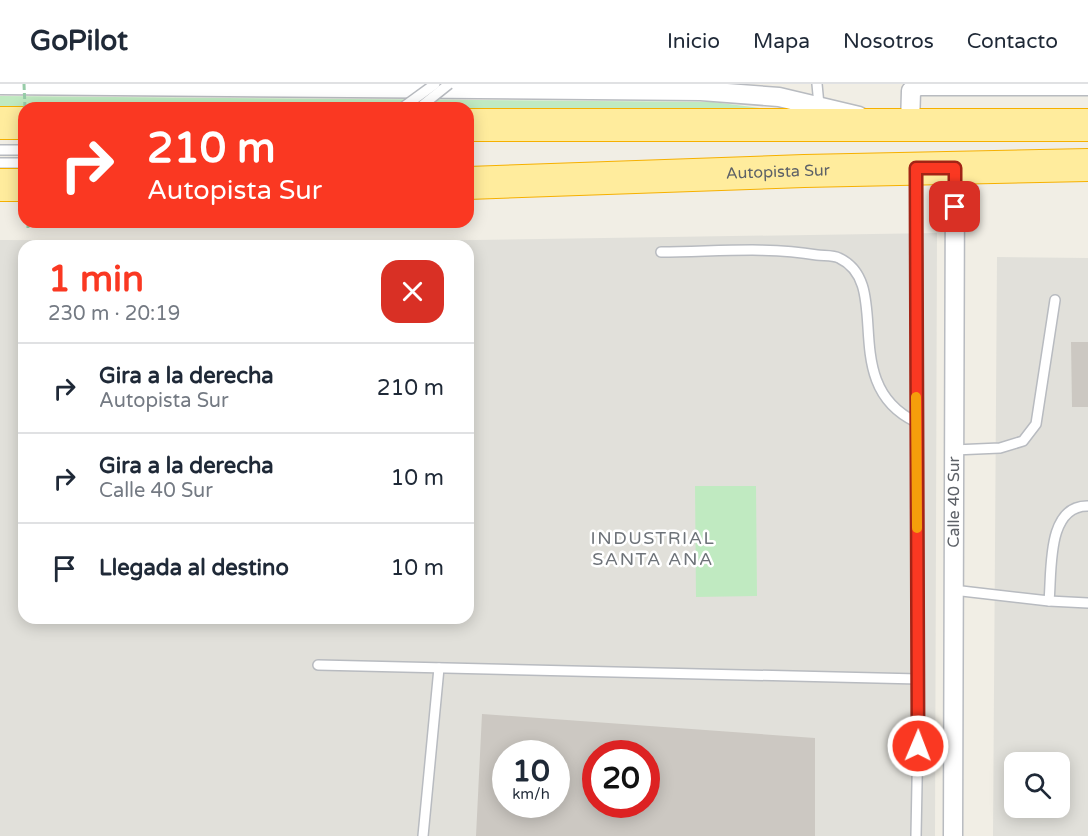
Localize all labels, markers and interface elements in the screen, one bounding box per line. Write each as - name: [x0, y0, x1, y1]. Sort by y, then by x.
- text: GoPilot: [30, 24, 128, 58]
- text: Inicio: [667, 29, 720, 54]
- text: Mapa: [753, 29, 810, 54]
- text: Nosotros: [843, 29, 934, 54]
- text: Contacto: [967, 29, 1058, 54]
- text: 210 m: [147, 123, 276, 174]
- icon: right: [48, 126, 126, 204]
- street label: Autopista Sur: [726, 160, 831, 184]
- text: Autopista Sur: [147, 174, 322, 207]
- pin: [929, 181, 980, 232]
- icon: arrive: [938, 190, 971, 223]
- text: 1 min: [48, 258, 144, 301]
- button: close: [381, 260, 444, 323]
- text: 230 m · 20:19: [48, 302, 180, 326]
- text: Gira a la derecha: [99, 363, 274, 389]
- icon: right: [48, 372, 81, 405]
- text: 210 m: [377, 375, 444, 401]
- text: Autopista Sur: [99, 389, 229, 413]
- text: Gira a la derecha: [99, 453, 274, 479]
- street label: Calle 40 Sur: [944, 455, 964, 548]
- icon: right: [48, 462, 81, 495]
- text: 10 m: [390, 465, 444, 491]
- text: Calle 40 Sur: [99, 479, 213, 503]
- district label: INDUSTRIAL SANTA ANA: [591, 527, 715, 570]
- icon: arrive: [48, 552, 81, 585]
- text: Llegada al destino: [99, 555, 289, 581]
- text: 10 m: [390, 555, 444, 581]
- position arrow: [886, 714, 950, 778]
- speed limit sign: 20: [582, 740, 660, 818]
- map controls: [1004, 752, 1070, 818]
- button: search: [1004, 752, 1070, 818]
- text: 10: [512, 753, 550, 790]
- text: km/h: [512, 785, 550, 803]

